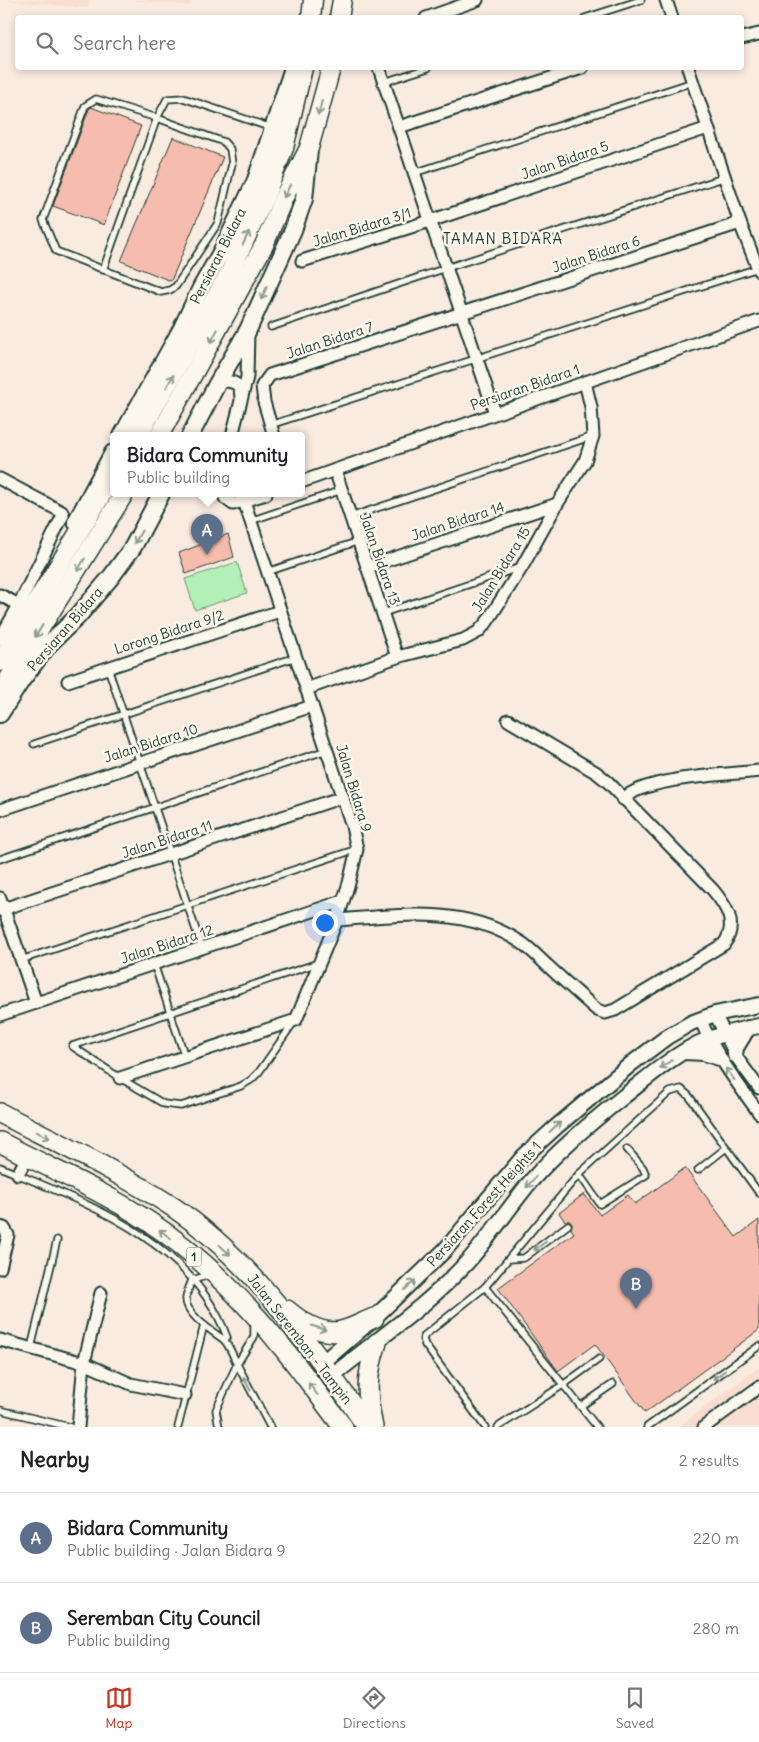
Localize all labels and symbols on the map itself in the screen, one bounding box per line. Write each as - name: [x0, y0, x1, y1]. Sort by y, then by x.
- one-way arrow: [314, 99, 324, 115]
- street label: Jalan Bidara 5: [519, 137, 611, 183]
- one-way arrow: [282, 183, 291, 198]
- street label: Jalan Bidara 3/1: [311, 204, 413, 250]
- street label: Persiaran Bidara: [186, 205, 250, 307]
- district label: TAMAN BIDARA: [443, 229, 563, 248]
- one-way arrow: [242, 231, 252, 246]
- street label: Jalan Bidara 6: [550, 231, 642, 277]
- one-way arrow: [259, 285, 268, 300]
- street label: Jalan Bidara 7: [284, 318, 376, 362]
- one-way arrow: [208, 329, 218, 343]
- street label: Persiaran Bidara 1: [468, 360, 582, 414]
- one-way arrow: [166, 374, 175, 389]
- street label: Jalan Bidara 14: [409, 497, 507, 545]
- street label: Jalan Bidara 13: [356, 510, 404, 608]
- pin: A: [191, 514, 223, 555]
- street label: Jalan Bidara 15: [468, 523, 534, 615]
- one-way arrow: [133, 529, 143, 544]
- one-way arrow: [75, 558, 85, 572]
- street label: Persiaran Bidara: [24, 583, 106, 675]
- street label: Lorong Bidara 9/2: [112, 606, 226, 658]
- one-way arrow: [34, 623, 44, 637]
- street label: Jalan Bidara 10: [102, 719, 200, 767]
- street label: Jalan Bidara 9: [332, 742, 376, 834]
- street label: Jalan Bidara 11: [119, 816, 215, 862]
- your location: [312, 910, 338, 936]
- street label: Jalan Bidara 12: [118, 920, 216, 967]
- one-way arrow: [659, 1058, 673, 1069]
- one-way arrow: [725, 1067, 735, 1081]
- one-way arrow: [549, 1121, 562, 1133]
- one-way arrow: [36, 1130, 51, 1140]
- street label: Persiaran Forest Heights 1: [423, 1138, 545, 1270]
- one-way arrow: [525, 1175, 537, 1188]
- one-way arrow: [159, 1228, 172, 1239]
- one-way arrow: [533, 1241, 547, 1251]
- one-way arrow: [218, 1243, 230, 1255]
- road number: 1: [186, 1248, 202, 1266]
- pin: B: [620, 1268, 652, 1309]
- street label: Jalan Seremban - Tampin: [244, 1270, 356, 1408]
- one-way arrow: [403, 1279, 416, 1291]
- one-way arrow: [311, 1324, 327, 1334]
- one-way arrow: [713, 1370, 727, 1380]
- one-way arrow: [242, 1377, 251, 1392]
- one-way arrow: [308, 1382, 318, 1396]

